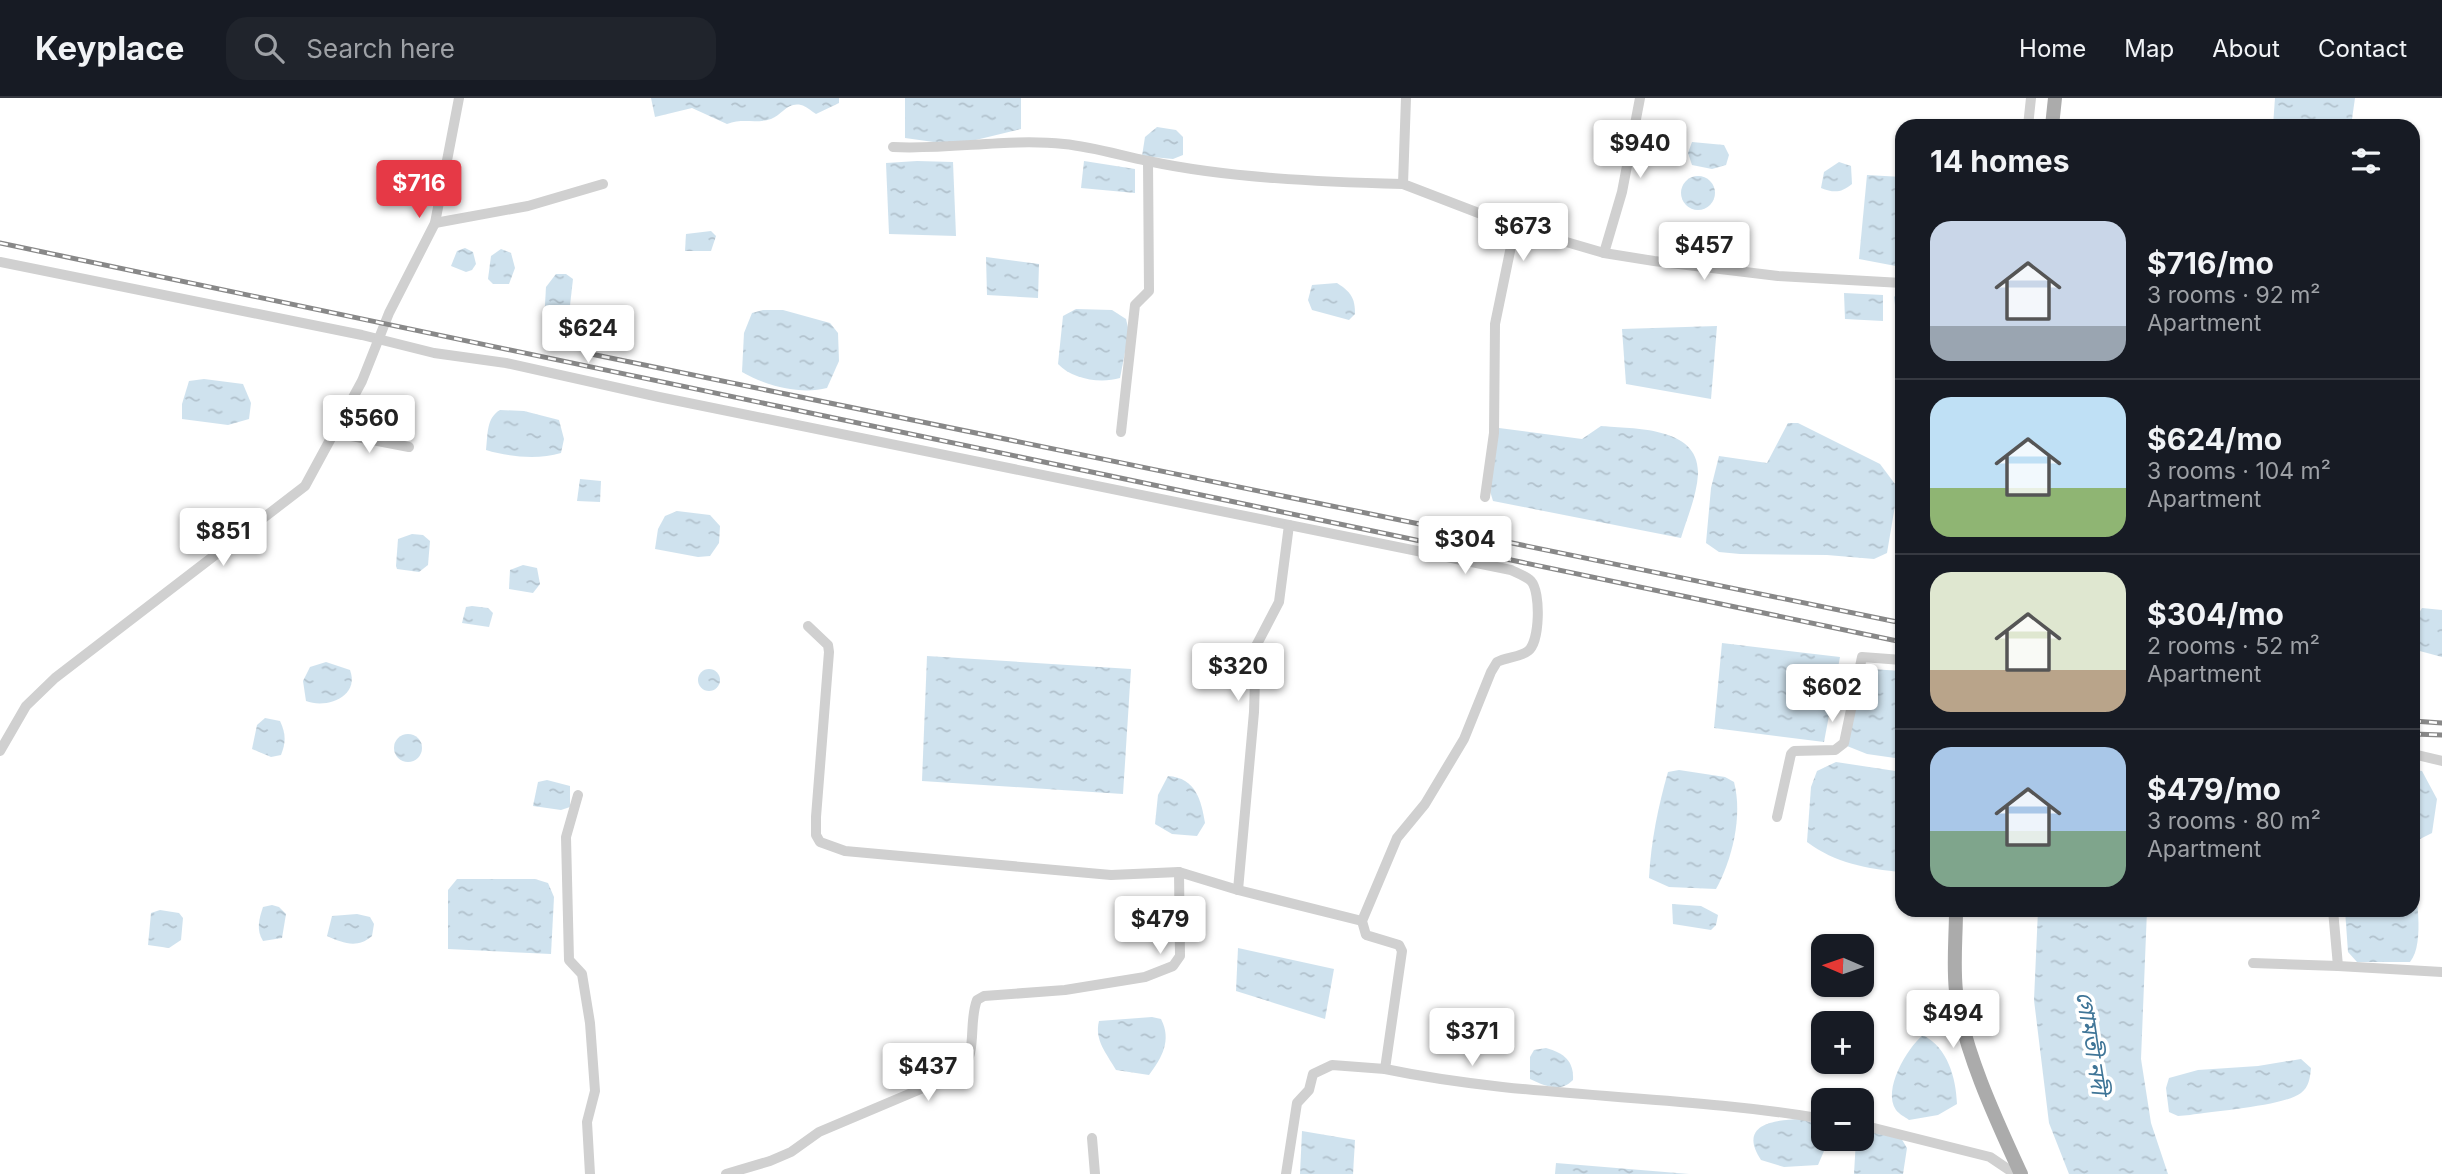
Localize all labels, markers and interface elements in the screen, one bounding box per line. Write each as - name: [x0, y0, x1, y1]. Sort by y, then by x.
- search box: [226, 17, 716, 80]
- text: Keyplace: [35, 28, 184, 68]
- icon: search: [250, 29, 288, 67]
- text: Search here: [306, 33, 455, 64]
- text: Home: [2019, 34, 2086, 63]
- text: Map: [2124, 34, 2174, 63]
- text: About: [2212, 34, 2280, 63]
- text: Contact: [2318, 34, 2407, 63]
- pin: $940: [1599, 120, 1681, 180]
- text: $940: [1609, 129, 1671, 157]
- icon: filters: [2347, 142, 2385, 180]
- text: 14 homes: [1930, 143, 2069, 179]
- pin: $716: [378, 160, 460, 220]
- text: $716: [392, 169, 446, 197]
- pin: $673: [1482, 204, 1564, 263]
- text: $673: [1494, 212, 1552, 240]
- pin: $457: [1663, 222, 1745, 282]
- text: $457: [1675, 231, 1733, 259]
- text: $716/mo: [2147, 245, 2274, 281]
- icon: home: [1986, 249, 2070, 333]
- text: 3 rooms · 92 m²: [2147, 281, 2320, 309]
- pin: $624: [547, 306, 629, 365]
- text: Apartment: [2147, 309, 2261, 337]
- text: $624: [558, 314, 618, 342]
- pin: $560: [328, 396, 410, 455]
- text: $560: [339, 404, 399, 432]
- text: $624/mo: [2147, 421, 2282, 457]
- icon: home: [1986, 425, 2070, 509]
- text: 3 rooms · 104 m²: [2147, 457, 2331, 485]
- text: Apartment: [2147, 485, 2261, 513]
- pin: $851: [182, 508, 264, 568]
- text: $851: [196, 517, 250, 545]
- pin: $304: [1424, 517, 1506, 576]
- text: $304: [1435, 525, 1495, 553]
- text: $304/mo: [2147, 596, 2284, 632]
- icon: home: [1986, 600, 2070, 684]
- text: 2 rooms · 52 m²: [2147, 632, 2320, 660]
- pin: $320: [1197, 644, 1279, 703]
- text: $320: [1208, 652, 1268, 680]
- text: Apartment: [2147, 660, 2261, 688]
- pin: $602: [1791, 664, 1873, 724]
- text: $602: [1802, 673, 1862, 701]
- text: $479/mo: [2147, 771, 2281, 807]
- icon: home: [1986, 775, 2070, 859]
- text: 3 rooms · 80 m²: [2147, 807, 2321, 835]
- text: Apartment: [2147, 835, 2261, 863]
- pin: $479: [1119, 896, 1201, 956]
- text: $479: [1131, 905, 1189, 933]
- north arrow: [1811, 934, 1874, 998]
- map controls: [1811, 934, 1874, 1151]
- water label: গোমতী নদী: [2070, 989, 2115, 1100]
- pin: $494: [1912, 990, 1994, 1050]
- text: $494: [1922, 999, 1984, 1027]
- pin: $371: [1431, 1009, 1513, 1068]
- button: +: [1811, 1011, 1874, 1074]
- text: $371: [1445, 1017, 1499, 1045]
- pin: $437: [887, 1044, 969, 1103]
- text: $437: [899, 1052, 957, 1080]
- button: −: [1811, 1088, 1874, 1151]

